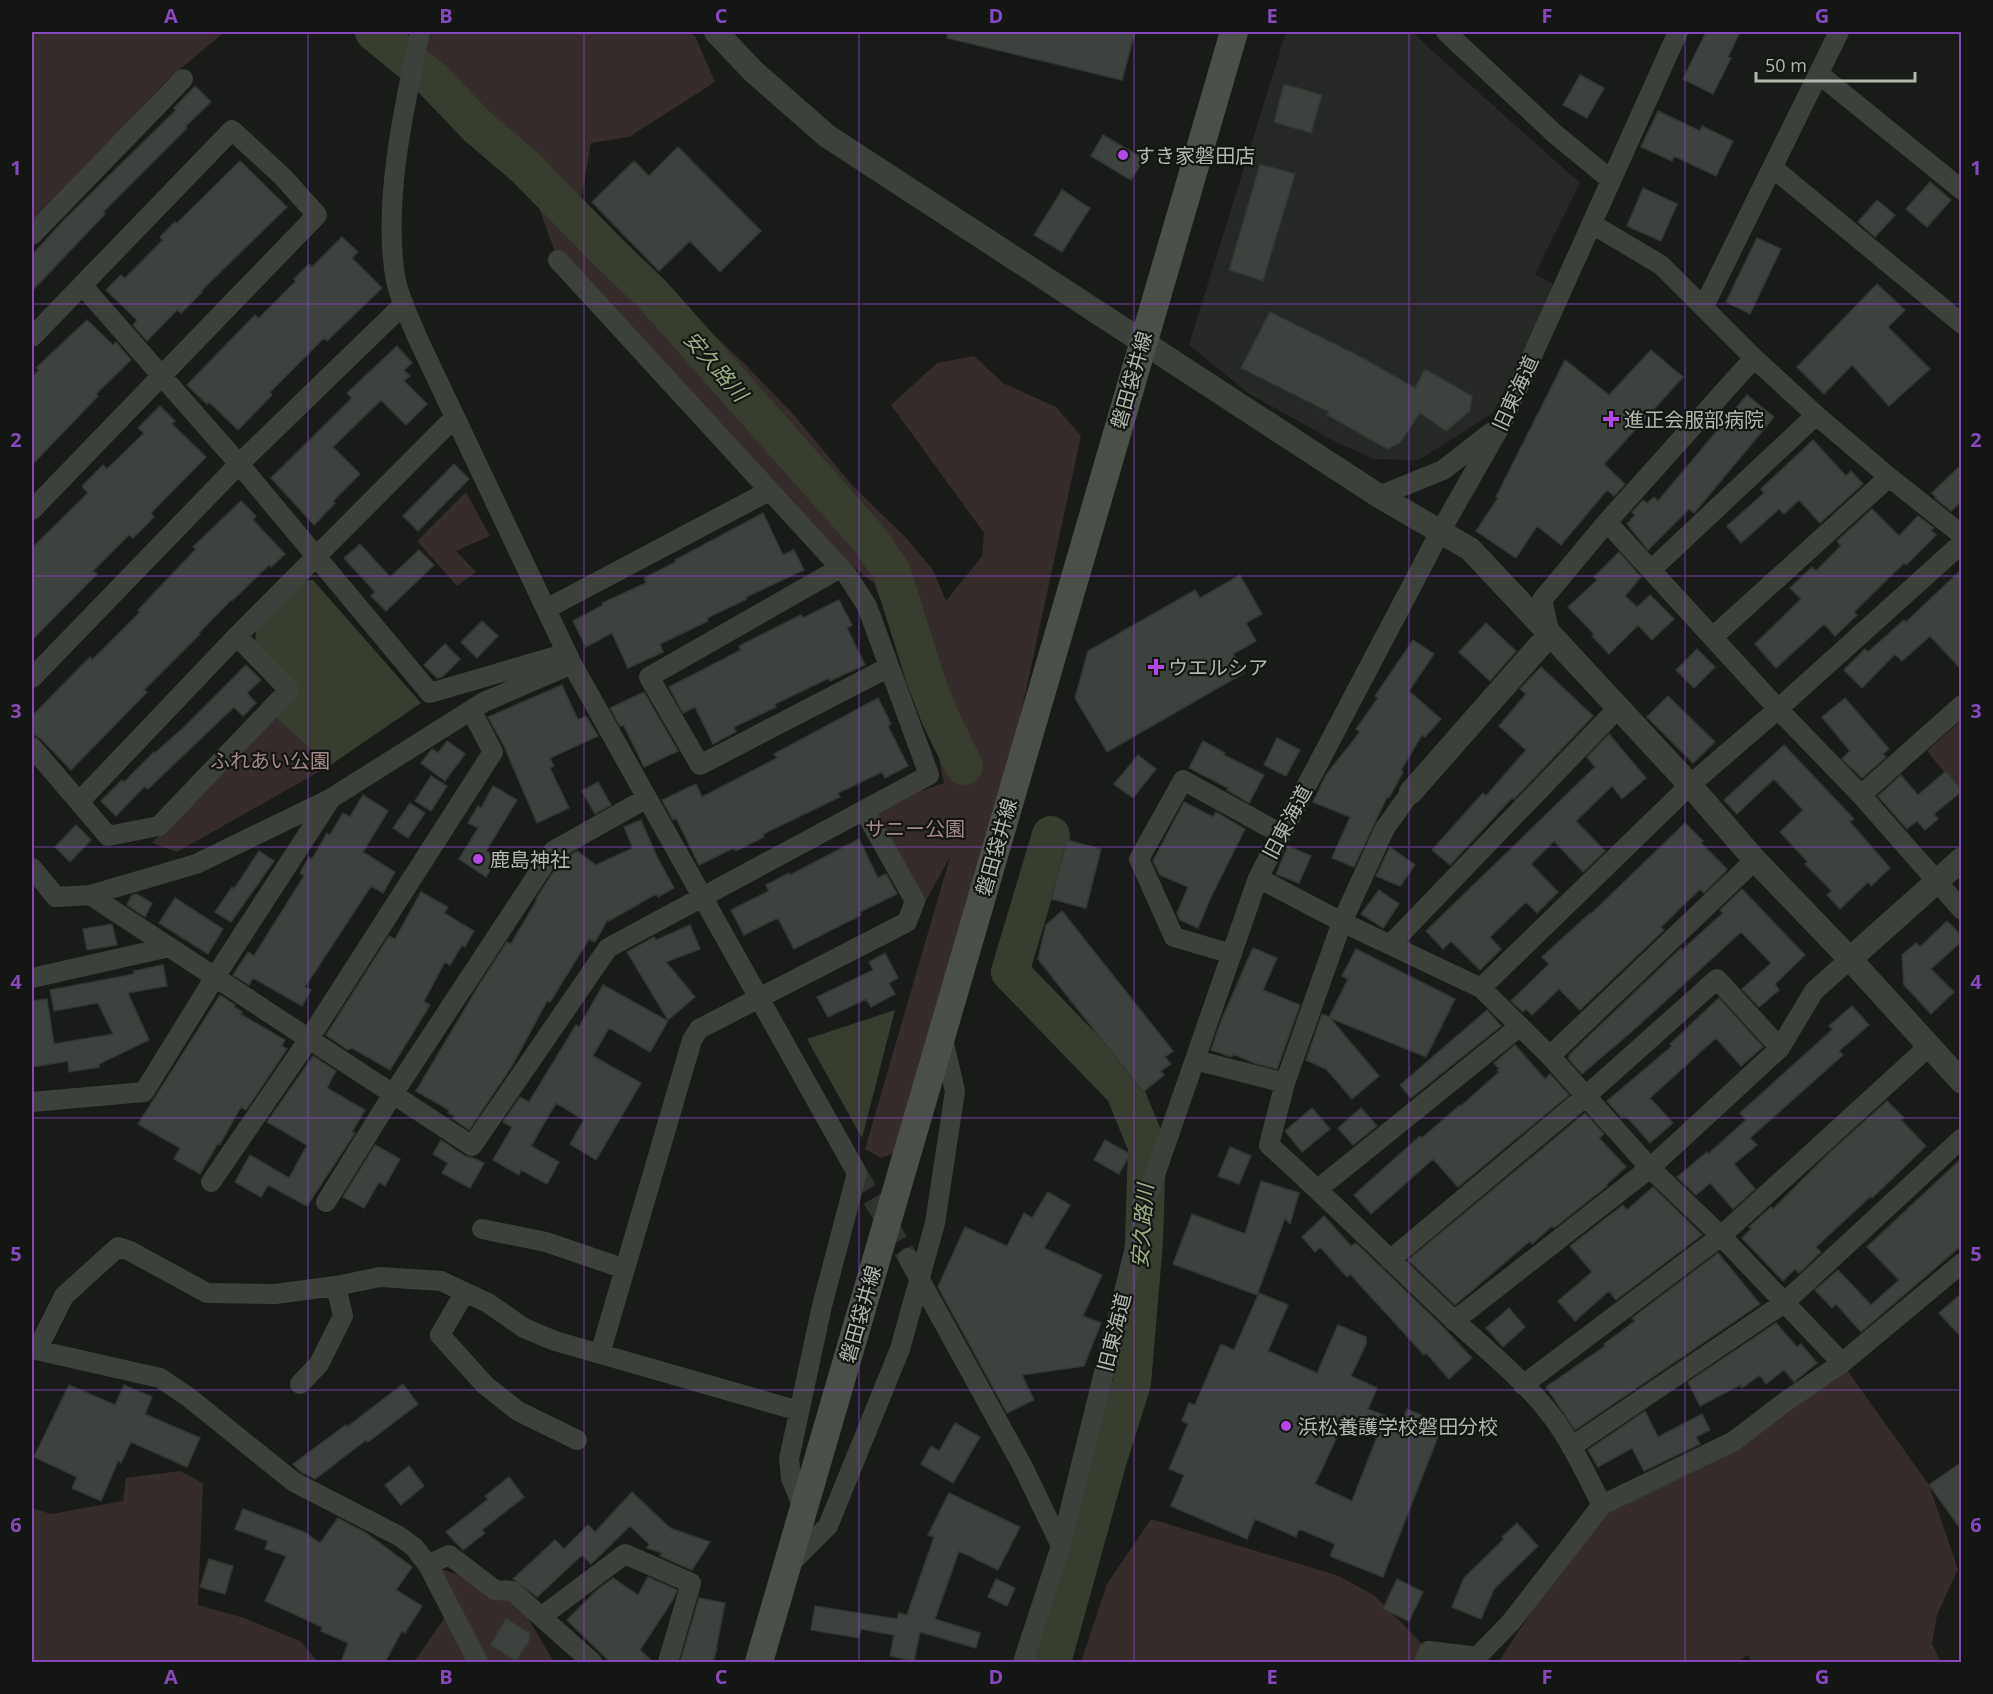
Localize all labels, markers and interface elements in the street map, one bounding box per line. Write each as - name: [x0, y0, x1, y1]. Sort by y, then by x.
- text: A: [164, 2, 178, 29]
- text: B: [439, 2, 453, 29]
- text: C: [715, 2, 728, 29]
- text: D: [989, 2, 1003, 29]
- text: E: [1266, 2, 1278, 29]
- text: F: [1542, 2, 1552, 29]
- text: G: [1815, 2, 1829, 29]
- scale bar: [1756, 45, 1915, 83]
- text: 50 m: [1765, 53, 1807, 77]
- place label: すき家磐田店: [1135, 142, 1255, 169]
- marker: すき家磐田店: [1116, 148, 1130, 162]
- text: 1: [10, 154, 22, 181]
- text: 1: [1970, 154, 1982, 181]
- water label: 安久路川: [678, 325, 755, 408]
- street label: 磐田袋井線: [1104, 328, 1158, 432]
- street label: 旧東海道: [1486, 351, 1544, 435]
- place label: 進正会服部病院: [1624, 406, 1764, 433]
- marker: 進正会服部病院: [1602, 410, 1620, 428]
- text: 2: [10, 426, 22, 453]
- text: 2: [1970, 426, 1982, 453]
- place label: ウエルシア: [1168, 654, 1268, 681]
- marker: ウエルシア: [1149, 660, 1163, 674]
- text: 3: [10, 697, 22, 724]
- text: 3: [1970, 697, 1982, 724]
- park label: ふれあい公園: [210, 747, 330, 774]
- street label: 旧東海道: [1256, 780, 1318, 864]
- street label: 磐田袋井線: [969, 795, 1023, 899]
- park label: サニー公園: [865, 815, 965, 842]
- place label: 鹿島神社: [490, 846, 570, 873]
- marker: 鹿島神社: [471, 852, 485, 866]
- text: 4: [10, 968, 22, 995]
- text: 4: [1970, 968, 1982, 995]
- water label: 安久路川: [1125, 1181, 1159, 1269]
- text: 5: [10, 1240, 22, 1267]
- text: 5: [1970, 1240, 1982, 1267]
- street label: 磐田袋井線: [833, 1262, 887, 1366]
- street label: 旧東海道: [1091, 1290, 1137, 1374]
- place label: 浜松養護学校磐田分校: [1298, 1413, 1498, 1440]
- marker: 浜松養護学校磐田分校: [1279, 1419, 1293, 1433]
- text: 6: [10, 1511, 22, 1538]
- text: 6: [1970, 1511, 1982, 1538]
- text: A: [164, 1663, 178, 1690]
- text: B: [439, 1663, 453, 1690]
- text: C: [715, 1663, 728, 1690]
- text: D: [989, 1663, 1003, 1690]
- text: E: [1266, 1663, 1278, 1690]
- text: F: [1542, 1663, 1552, 1690]
- text: G: [1815, 1663, 1829, 1690]

